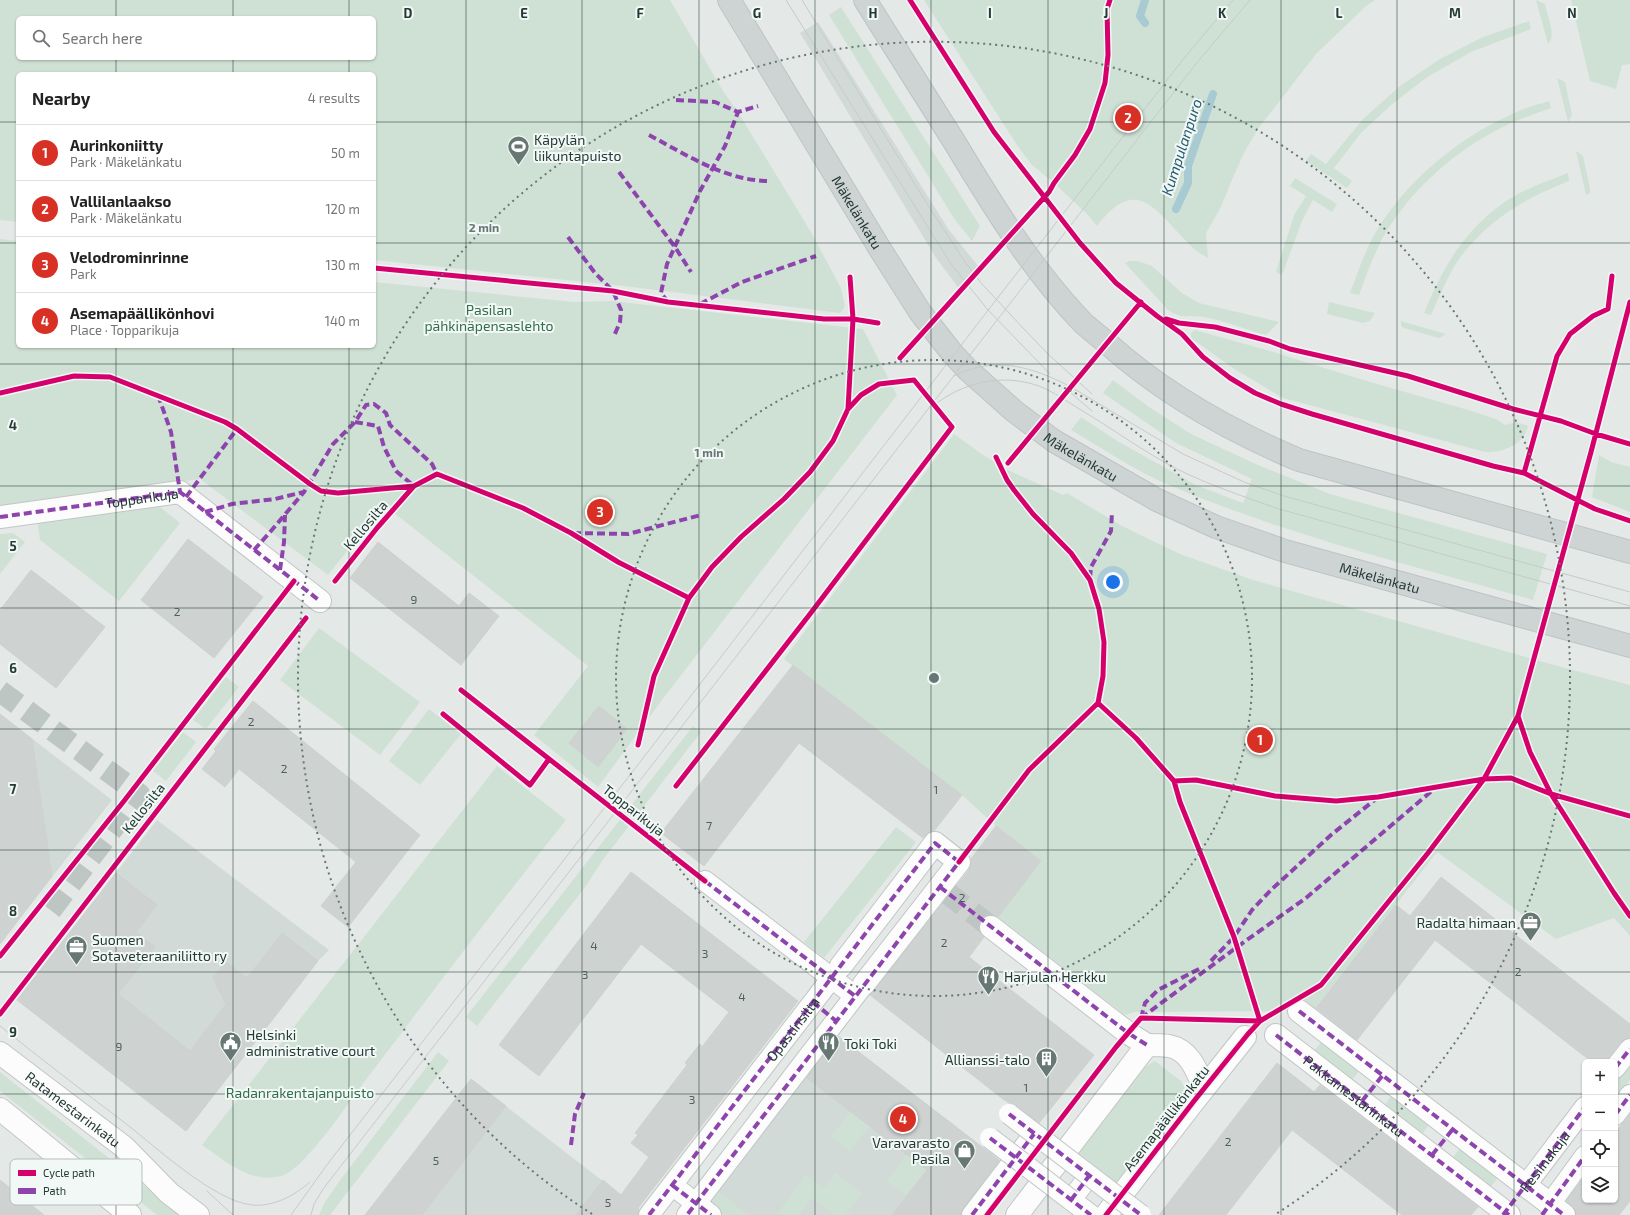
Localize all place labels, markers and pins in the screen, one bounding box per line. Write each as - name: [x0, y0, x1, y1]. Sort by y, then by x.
- pin: 2: [1115, 103, 1141, 133]
- place label: Käpylän liikuntapuisto: [534, 131, 621, 164]
- sports icon: Käpylän liikuntapuisto: [506, 134, 532, 167]
- pin: 3: [587, 497, 613, 527]
- centre of rings: [927, 671, 941, 685]
- pin: 1: [1247, 725, 1273, 755]
- office icon: Radalta himaan: [1518, 909, 1544, 942]
- place label: Radalta himaan: [1416, 914, 1516, 931]
- place label: Suomen Sotaveteraaniliitto ry: [92, 931, 228, 964]
- office icon: Suomen Sotaveteraaniliitto ry: [64, 934, 90, 967]
- restaurant icon: Harjulan Herkku: [976, 963, 1002, 996]
- place label: Harjulan Herkku: [1004, 968, 1106, 985]
- place label: Helsinki administrative court: [246, 1026, 375, 1059]
- public building icon: Helsinki administrative court: [218, 1029, 244, 1062]
- restaurant icon: Toki Toki: [816, 1030, 842, 1063]
- place label: Toki Toki: [844, 1035, 897, 1052]
- building icon: Allianssi-talo: [1033, 1046, 1059, 1079]
- place label: Allianssi-talo: [945, 1051, 1030, 1068]
- pin: 4: [890, 1104, 916, 1134]
- place label: Varavarasto Pasila: [872, 1134, 950, 1167]
- shop icon: Varavarasto Pasila: [952, 1137, 978, 1170]

